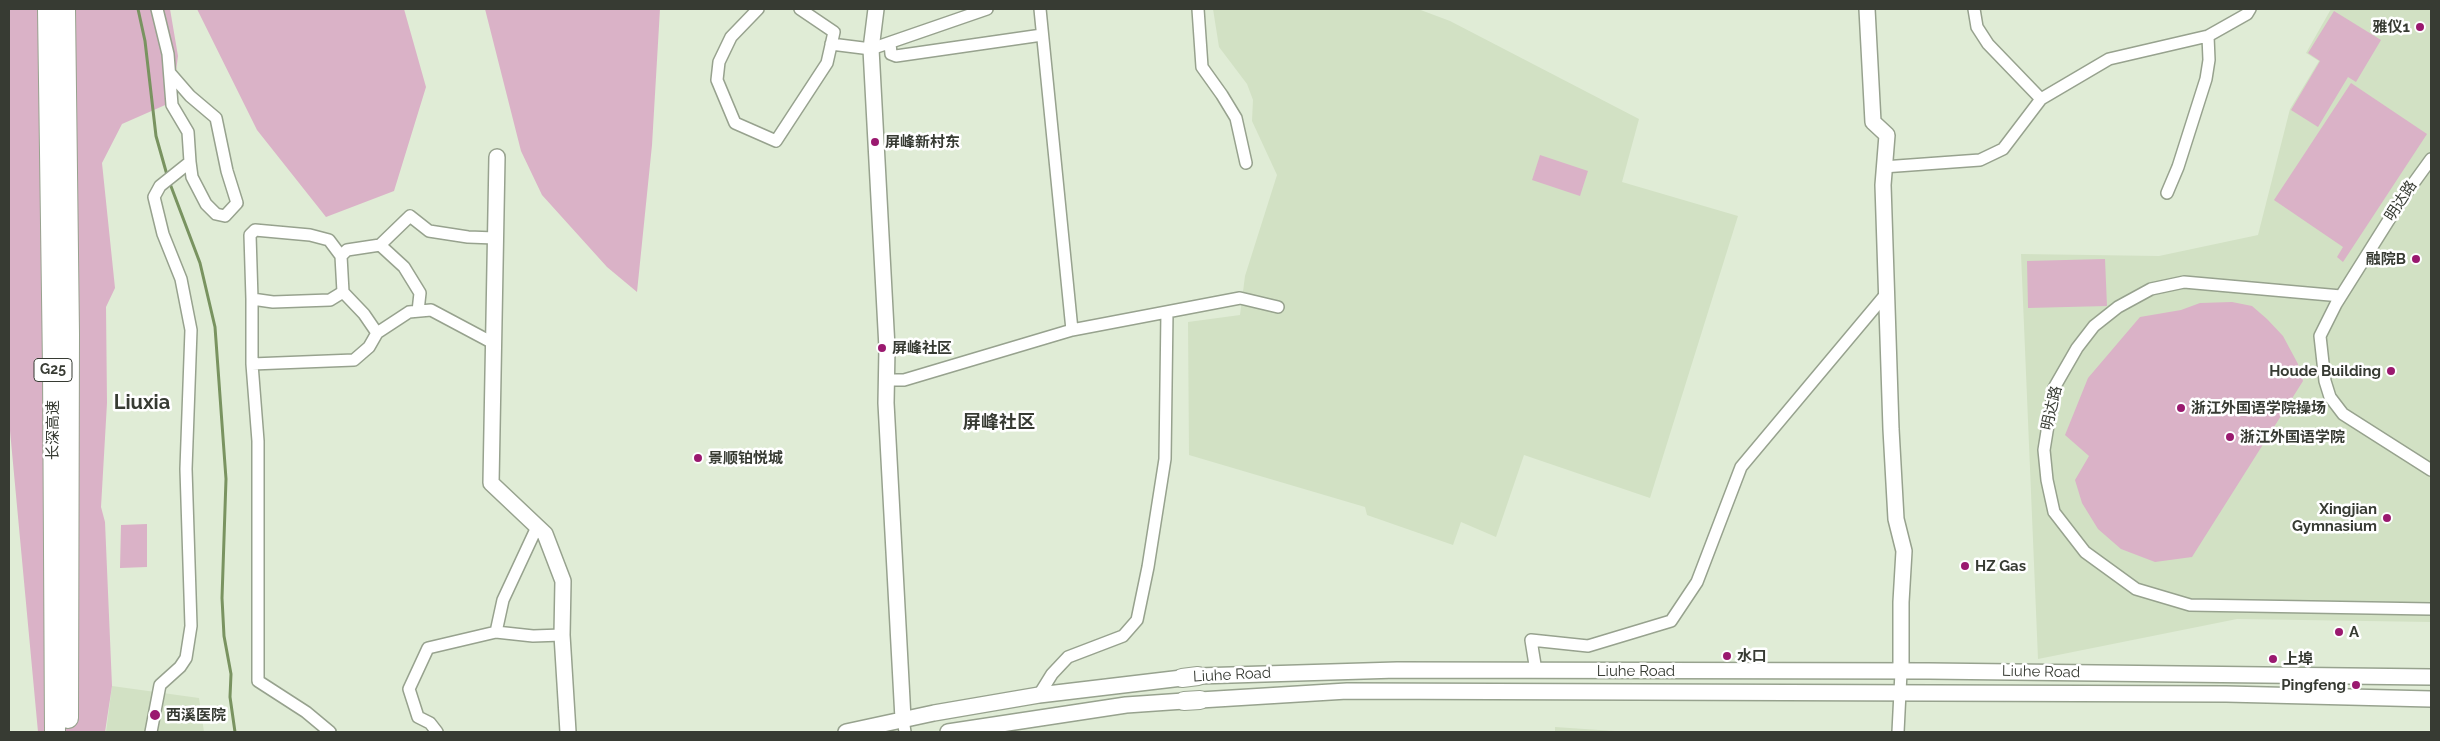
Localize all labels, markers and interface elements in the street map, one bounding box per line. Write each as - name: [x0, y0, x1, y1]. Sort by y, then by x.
- place label: 雅仪1: [2373, 18, 2410, 36]
- marker: 雅仪1: [2414, 21, 2426, 33]
- place label: 屏峰新村东: [885, 133, 960, 151]
- marker: 屏峰新村东: [869, 136, 881, 148]
- street label: 明达路: [2381, 177, 2421, 225]
- place label: 融院B: [2366, 250, 2406, 268]
- marker: 融院B: [2410, 253, 2422, 265]
- place label: 屏峰社区: [892, 339, 952, 357]
- marker: 屏峰社区: [876, 342, 888, 354]
- road number: G25: [34, 358, 72, 382]
- place label: Houde Building: [2269, 362, 2381, 380]
- marker: Houde Building: [2385, 365, 2397, 377]
- street label: 明达路: [2038, 384, 2066, 432]
- district label: Liuxia: [114, 391, 170, 415]
- place label: 浙江外国语学院操场: [2191, 399, 2326, 417]
- street label: 长深高速: [44, 400, 62, 460]
- marker: 浙江外国语学院操场: [2175, 402, 2187, 414]
- district label: 屏峰社区: [963, 412, 1035, 434]
- place label: 浙江外国语学院: [2240, 428, 2345, 446]
- marker: 浙江外国语学院: [2224, 431, 2236, 443]
- place label: 景顺铂悦城: [708, 449, 783, 467]
- marker: 景顺铂悦城: [692, 452, 704, 464]
- place label: Xingjian Gymnasium: [2292, 500, 2377, 535]
- marker: Xingjian Gymnasium: [2381, 512, 2393, 524]
- place label: HZ Gas: [1975, 557, 2026, 575]
- marker: HZ Gas: [1959, 560, 1971, 572]
- place label: A: [2349, 623, 2359, 641]
- marker: A: [2333, 626, 2345, 638]
- place label: 水口: [1737, 647, 1767, 665]
- marker: 水口: [1721, 650, 1733, 662]
- place label: 上埠: [2283, 650, 2313, 668]
- marker: 上埠: [2267, 653, 2279, 665]
- street label: Liuhe Road: [1597, 662, 1675, 680]
- street label: Liuhe Road: [2002, 662, 2080, 682]
- street label: Liuhe Road: [1192, 664, 1272, 686]
- place label: Pingfeng: [2281, 676, 2346, 694]
- marker: Pingfeng: [2350, 679, 2362, 691]
- place label: 西溪医院: [166, 706, 226, 724]
- marker: 西溪医院: [148, 708, 162, 722]

